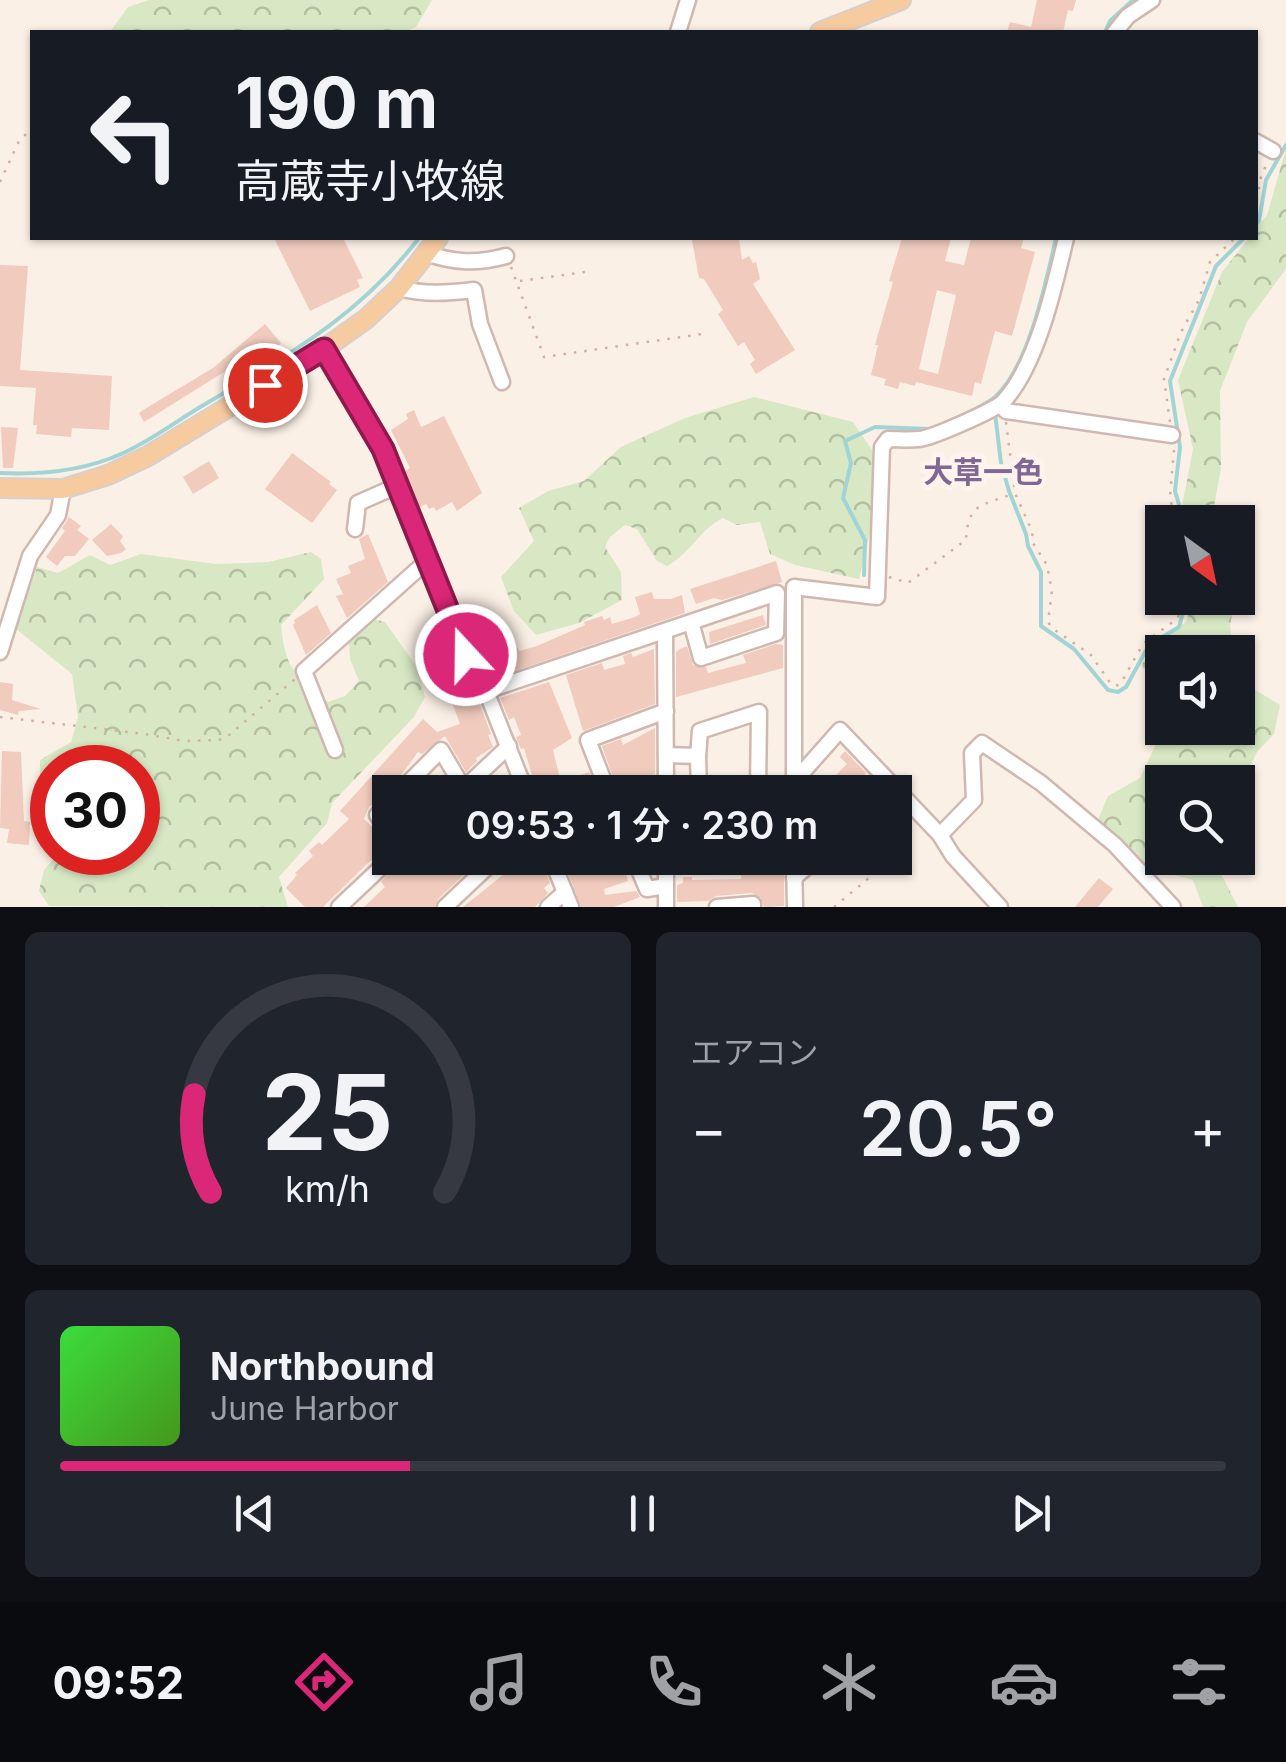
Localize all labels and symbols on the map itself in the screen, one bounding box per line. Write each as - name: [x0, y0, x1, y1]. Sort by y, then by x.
- pin: [223, 343, 308, 428]
- district label: 大草一色: [923, 454, 1043, 490]
- north arrow: [1145, 505, 1255, 615]
- position arrow: [414, 603, 518, 707]
- speed limit sign: 30: [30, 745, 160, 875]

